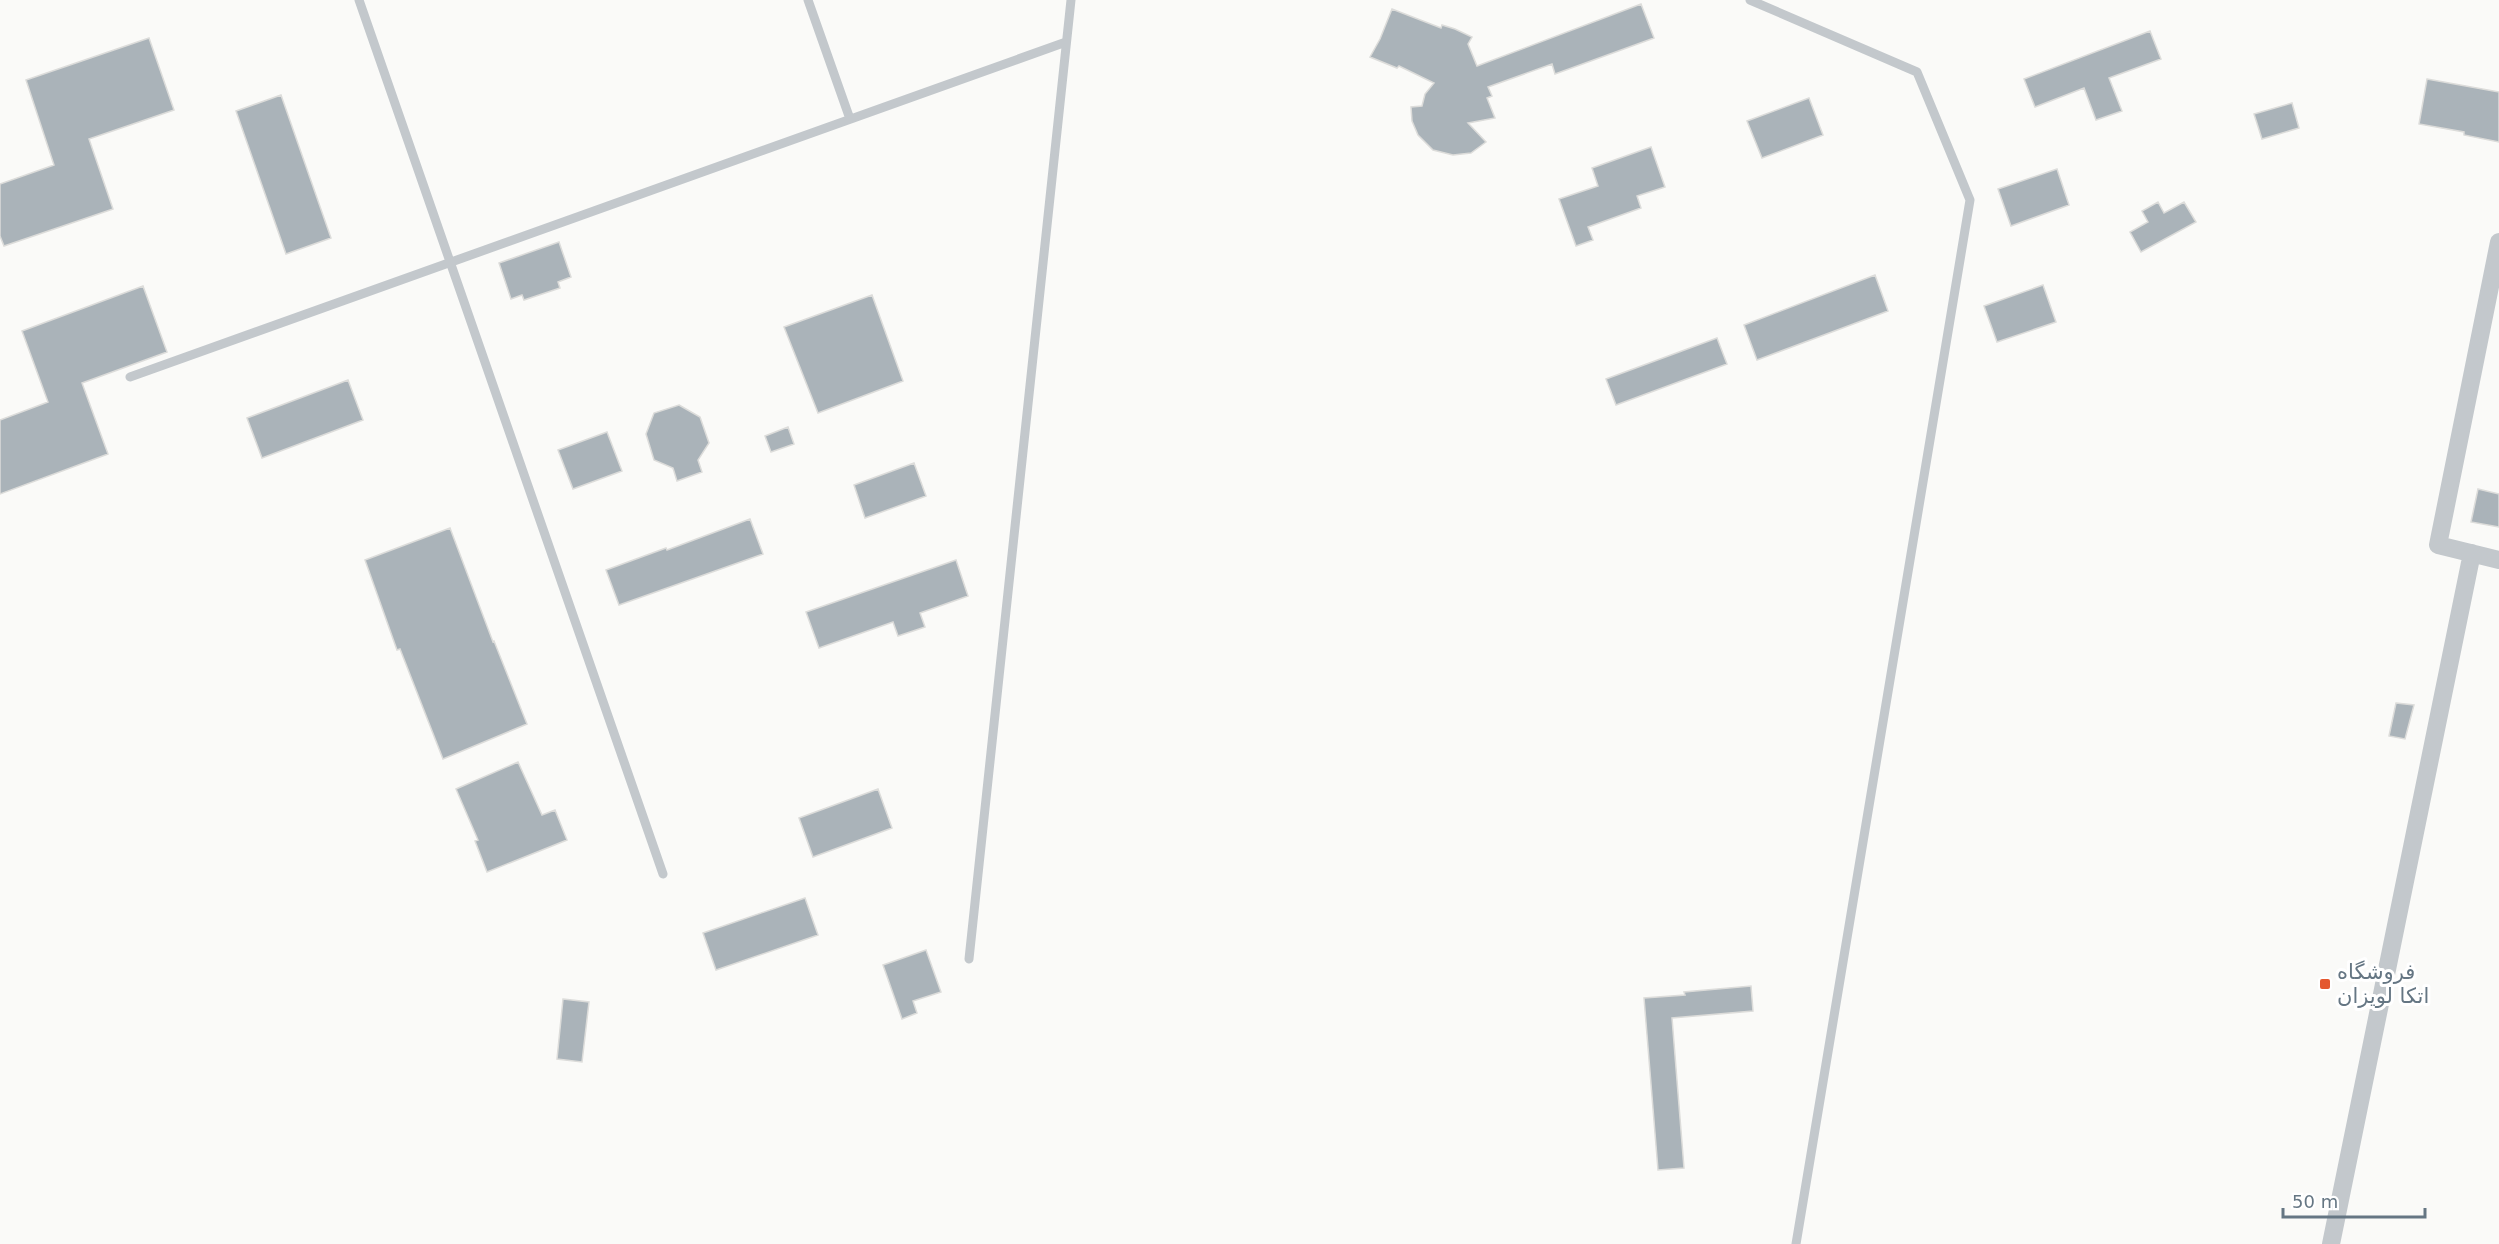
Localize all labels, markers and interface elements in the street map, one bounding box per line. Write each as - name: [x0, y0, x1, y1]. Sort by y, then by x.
- place label: فروشگاه اتکا لویزان: [2337, 960, 2429, 1008]
- marker: فروشگاه اتکا لویزان: [2318, 977, 2332, 991]
- scale bar: [2283, 1181, 2426, 1219]
- text: 50 m: [2292, 1191, 2338, 1212]

